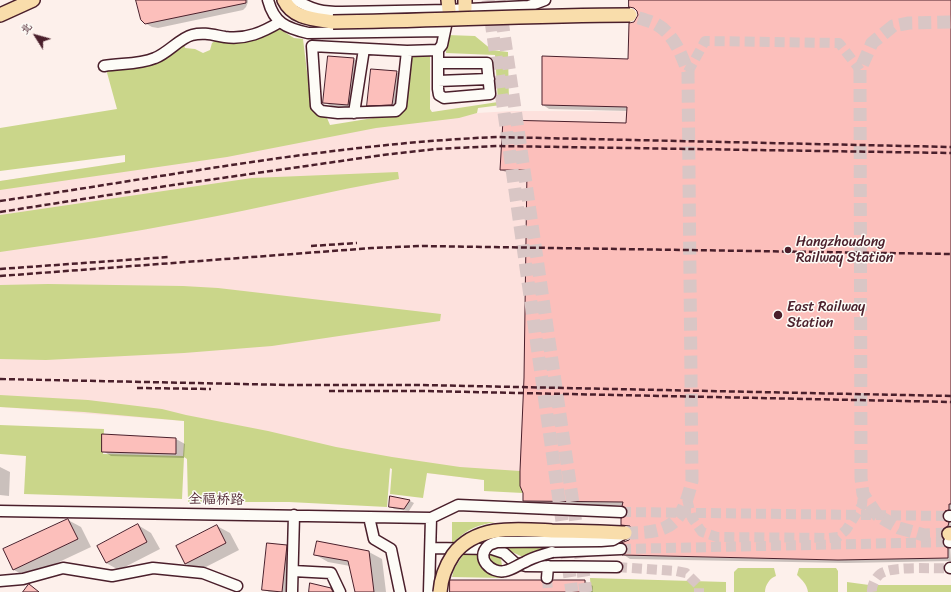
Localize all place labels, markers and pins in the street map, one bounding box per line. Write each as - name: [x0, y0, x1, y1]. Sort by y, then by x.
- place label: Hangzhoudong Railway Station: [796, 234, 893, 266]
- marker: Hangzhoudong Railway Station: [783, 245, 793, 255]
- place label: East Railway Station: [787, 299, 865, 332]
- marker: East Railway Station: [772, 309, 784, 321]

